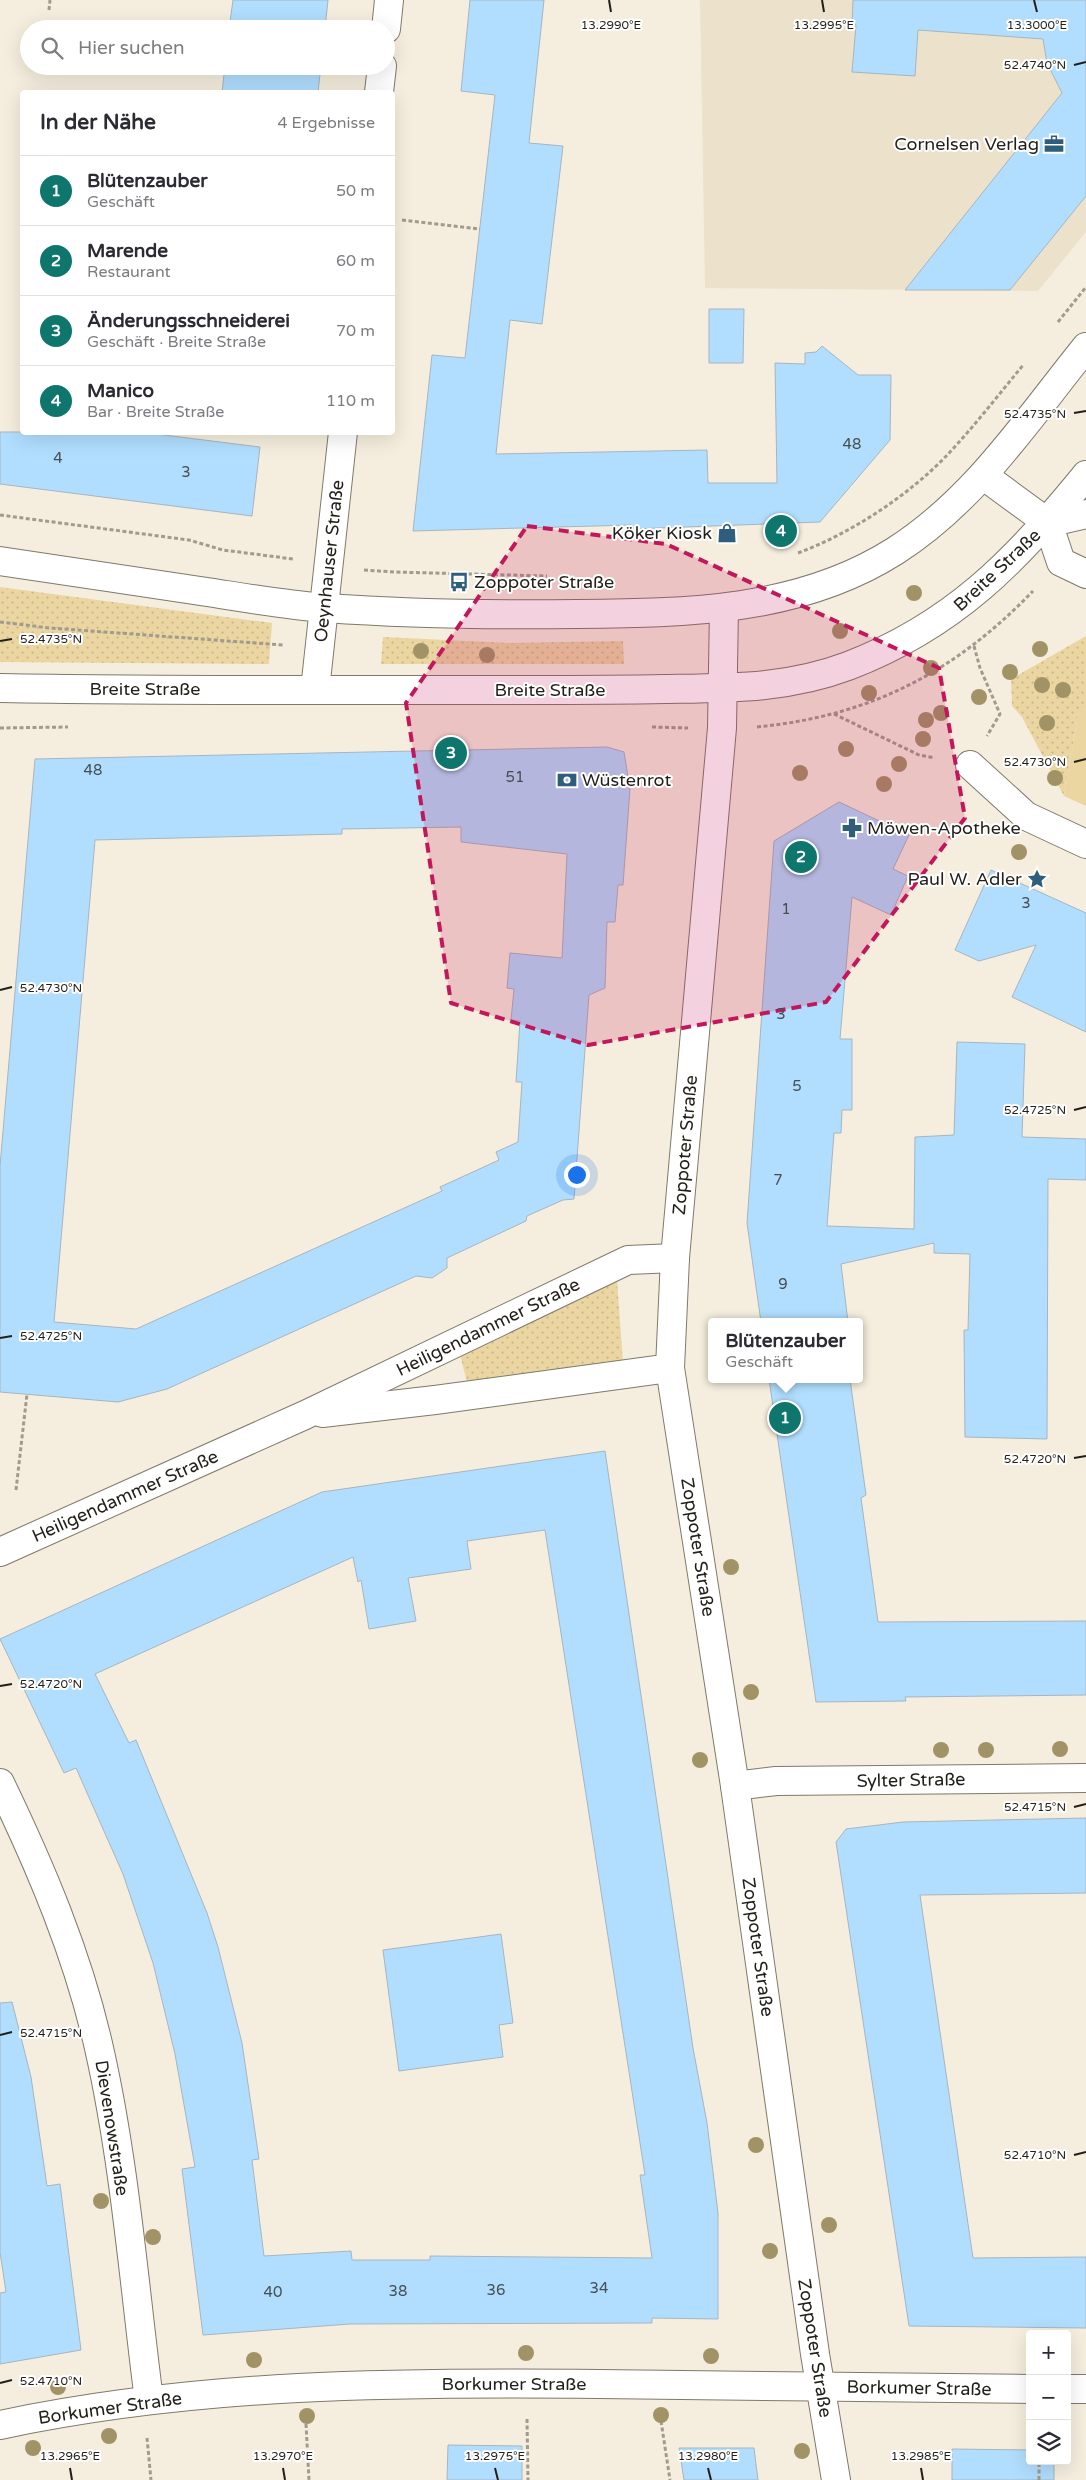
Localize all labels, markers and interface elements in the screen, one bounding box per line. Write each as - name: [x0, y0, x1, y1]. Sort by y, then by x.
- text: 13.2990°E: [581, 18, 642, 32]
- text: 13.2995°E: [794, 18, 854, 32]
- text: 13.3000°E: [1007, 18, 1068, 32]
- search box: [20, 20, 395, 75]
- icon: search: [38, 34, 66, 62]
- text: Hier suchen: [78, 37, 185, 59]
- text: 52.4740°N: [1004, 58, 1066, 72]
- text: In der Nähe: [40, 110, 156, 135]
- text: 4 Ergebnisse: [277, 113, 375, 133]
- place label: Cornelsen Verlag: [894, 133, 1039, 155]
- office icon: Cornelsen Verlag: [1043, 133, 1065, 155]
- text: Blütenzauber: [87, 170, 207, 192]
- text: 1: [51, 181, 61, 201]
- text: 50 m: [336, 181, 375, 201]
- text: Geschäft: [87, 192, 155, 212]
- text: Marende: [87, 240, 168, 262]
- text: 2: [51, 251, 61, 271]
- text: 60 m: [336, 251, 375, 271]
- text: Restaurant: [87, 262, 171, 282]
- text: Änderungsschneiderei: [87, 310, 290, 332]
- text: 3: [51, 321, 61, 341]
- text: 70 m: [336, 321, 375, 341]
- text: Geschäft · Breite Straße: [87, 332, 266, 352]
- text: Manico: [87, 380, 154, 402]
- text: 4: [51, 391, 61, 411]
- text: 110 m: [326, 391, 375, 411]
- text: Bar · Breite Straße: [87, 402, 224, 422]
- text: 52.4735°N: [1004, 407, 1066, 421]
- house number: 48: [843, 435, 861, 453]
- house number: 4: [53, 449, 63, 467]
- house number: 3: [181, 463, 191, 481]
- street label: Oeynhauser Straße: [310, 479, 348, 643]
- pin: 4: [765, 512, 797, 550]
- place label: Köker Kiosk: [612, 522, 712, 544]
- shop icon: Köker Kiosk: [716, 522, 738, 544]
- street label: Breite Straße: [949, 524, 1045, 616]
- bus stop icon: Zoppoter Straße: [448, 571, 470, 593]
- place label: Zoppoter Straße: [474, 571, 614, 593]
- text: 52.4735°N: [20, 632, 82, 646]
- street label: Breite Straße: [90, 678, 200, 700]
- street label: Breite Straße: [495, 679, 605, 701]
- pin: 3: [435, 734, 467, 772]
- text: 52.4730°N: [1004, 755, 1066, 769]
- house number: 48: [84, 761, 102, 779]
- house number: 51: [506, 768, 524, 786]
- bank icon: Wüstenrot: [556, 769, 578, 791]
- place label: Wüstenrot: [582, 769, 671, 791]
- pharmacy icon: Möwen-Apotheke: [841, 817, 863, 839]
- place label: Möwen-Apotheke: [867, 817, 1021, 839]
- pin: 2: [785, 838, 817, 876]
- place label: Paul W. Adler: [907, 868, 1022, 890]
- place icon: Paul W. Adler: [1026, 868, 1048, 890]
- house number: 3: [1021, 894, 1031, 912]
- house number: 1: [781, 900, 791, 918]
- text: 52.4730°N: [20, 981, 82, 995]
- house number: 3: [776, 1005, 786, 1023]
- street label: Zoppoter Straße: [668, 1074, 702, 1216]
- house number: 5: [792, 1077, 802, 1095]
- text: 52.4725°N: [1004, 1103, 1066, 1117]
- your location: [564, 1162, 590, 1188]
- house number: 7: [773, 1171, 783, 1189]
- street label: Heiligendammer Straße: [393, 1273, 583, 1381]
- house number: 9: [778, 1275, 788, 1293]
- popup: [708, 1318, 863, 1383]
- text: 52.4725°N: [20, 1329, 82, 1343]
- text: Blütenzauber: [725, 1330, 846, 1352]
- text: Geschäft: [725, 1352, 793, 1372]
- pin: 1: [769, 1399, 801, 1437]
- street label: Heiligendammer Straße: [28, 1445, 222, 1547]
- text: 52.4720°N: [1004, 1452, 1066, 1466]
- street label: Zoppoter Straße: [676, 1476, 720, 1618]
- text: 52.4720°N: [20, 1677, 82, 1691]
- street label: Sylter Straße: [856, 1768, 966, 1792]
- text: 52.4715°N: [1004, 1800, 1066, 1814]
- street label: Zoppoter Straße: [737, 1876, 779, 2018]
- text: 52.4715°N: [20, 2026, 82, 2040]
- street label: Dievenowstraße: [90, 2059, 134, 2197]
- text: 52.4710°N: [1004, 2148, 1066, 2162]
- street label: Zoppoter Straße: [793, 2277, 837, 2419]
- house number: 34: [590, 2279, 608, 2297]
- house number: 36: [487, 2281, 505, 2299]
- house number: 38: [389, 2282, 407, 2300]
- house number: 40: [264, 2283, 282, 2301]
- map controls: [1026, 2330, 1071, 2465]
- button: +: [1026, 2330, 1071, 2375]
- street label: Borkumer Straße: [442, 2373, 587, 2395]
- text: 52.4710°N: [20, 2374, 82, 2388]
- button: −: [1026, 2375, 1071, 2420]
- street label: Borkumer Straße: [846, 2376, 992, 2400]
- street label: Borkumer Straße: [37, 2387, 183, 2429]
- button: layers: [1026, 2420, 1071, 2465]
- text: 13.2965°E: [40, 2449, 100, 2463]
- text: 13.2970°E: [253, 2449, 314, 2463]
- text: 13.2975°E: [465, 2449, 525, 2463]
- text: 13.2980°E: [678, 2449, 739, 2463]
- text: 13.2985°E: [891, 2449, 951, 2463]

